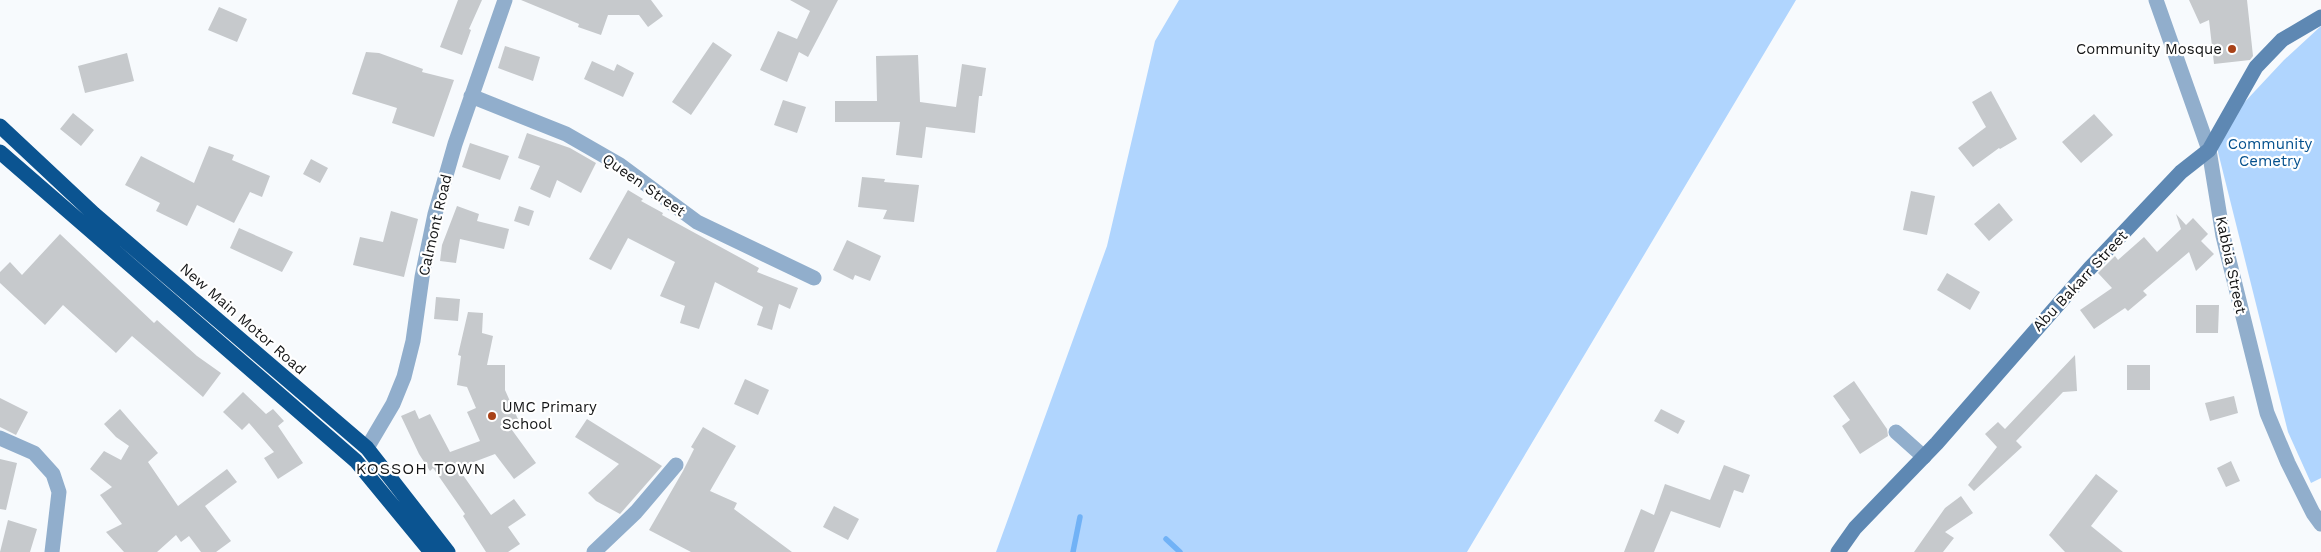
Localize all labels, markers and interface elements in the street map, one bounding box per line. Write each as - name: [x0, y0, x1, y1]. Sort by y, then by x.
- place label: Community Mosque: [2076, 40, 2222, 58]
- marker: Community Mosque: [2226, 43, 2238, 55]
- park label: Community Cemetry: [2228, 135, 2312, 170]
- street label: Queen Street: [599, 150, 690, 221]
- street label: Calmont Road: [415, 172, 455, 278]
- street label: Kabbia Street: [2212, 215, 2250, 316]
- street label: Abu Bakarr Street: [2029, 226, 2132, 335]
- street label: New Main Motor Road: [176, 260, 310, 378]
- place label: UMC Primary School: [502, 398, 597, 433]
- marker: UMC Primary School: [486, 410, 498, 422]
- district label: KOSSOH TOWN: [356, 459, 486, 478]

